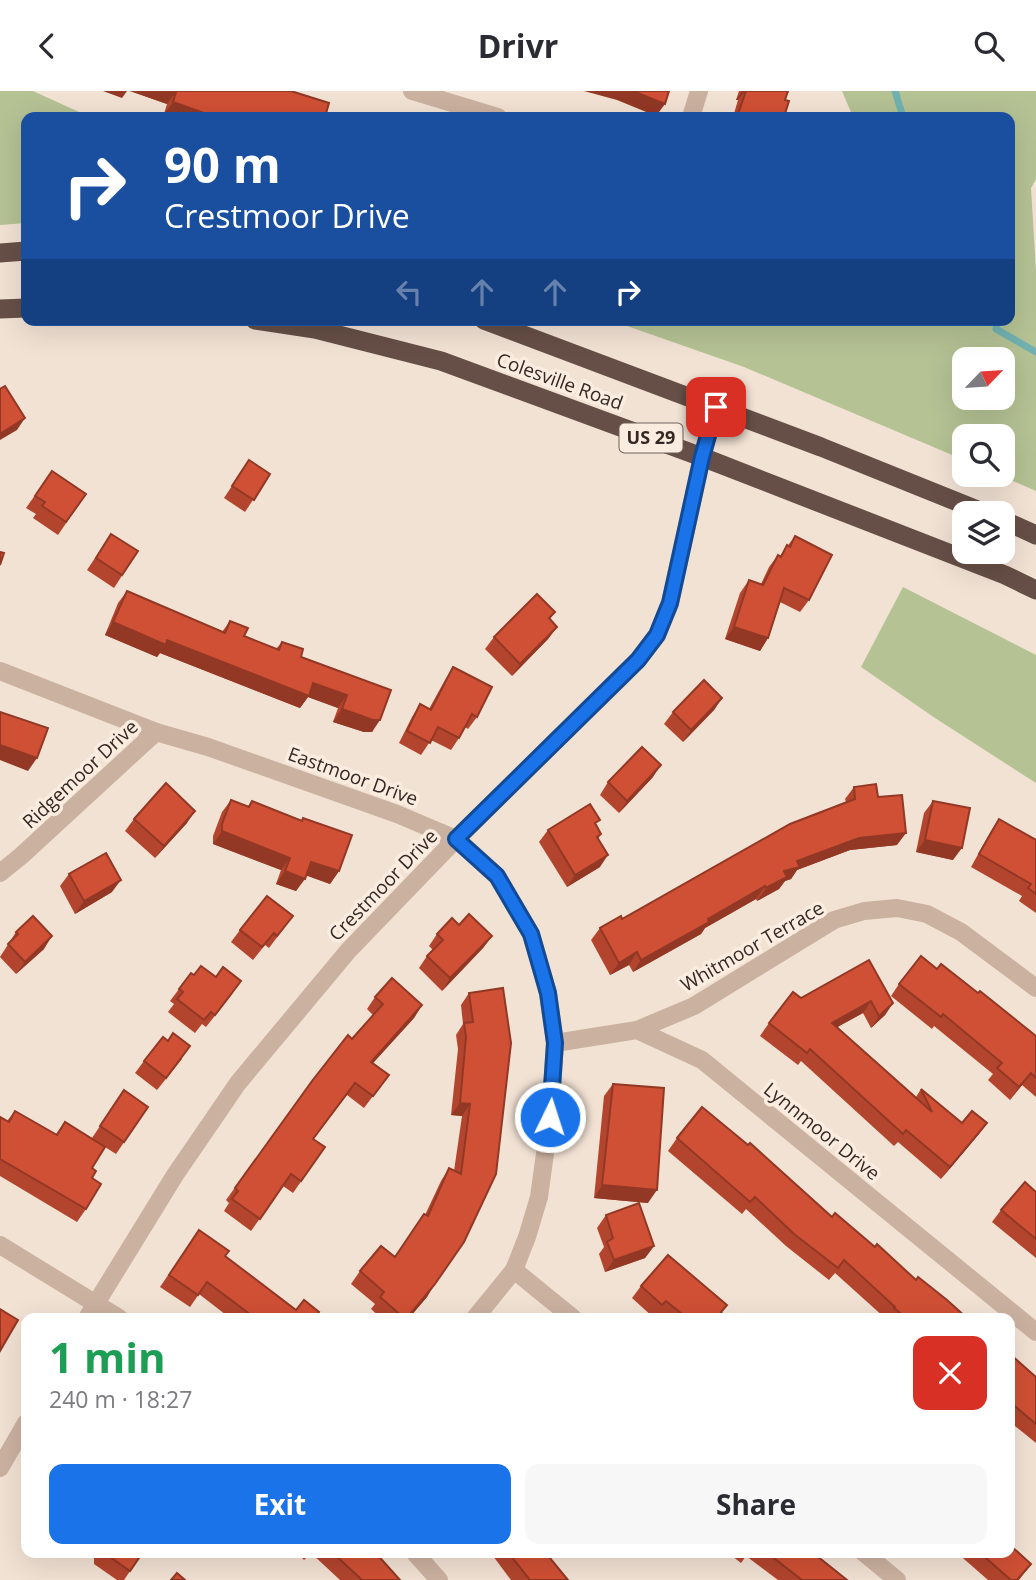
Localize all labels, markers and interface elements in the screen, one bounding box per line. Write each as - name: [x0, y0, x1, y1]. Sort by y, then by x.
- text: Drivr: [478, 24, 558, 67]
- icon: back: [28, 27, 66, 65]
- icon: search: [970, 27, 1008, 65]
- text: 90 m: [164, 131, 281, 197]
- icon: right: [49, 140, 140, 231]
- text: Crestmoor Drive: [164, 194, 410, 237]
- icon: left: [390, 273, 428, 311]
- icon: ahead: [463, 273, 501, 311]
- icon: ahead: [536, 273, 574, 311]
- icon: right: [609, 273, 647, 311]
- street label: Colesville Road: [493, 346, 627, 416]
- north arrow: [952, 347, 1015, 409]
- map controls: [952, 347, 1015, 564]
- pin: [686, 377, 746, 437]
- icon: arrive: [697, 388, 735, 426]
- road number: US 29: [620, 423, 682, 453]
- button: search: [952, 424, 1015, 487]
- button: layers: [952, 501, 1015, 564]
- street label: Ridgemoor Drive: [17, 714, 143, 834]
- street label: Eastmoor Drive: [284, 740, 422, 812]
- street label: Crestmoor Drive: [323, 823, 443, 947]
- street label: Whitmoor Terrace: [676, 895, 828, 997]
- street label: Lynnmoor Drive: [758, 1076, 886, 1186]
- position arrow: [513, 1080, 587, 1154]
- text: 1 min: [49, 1328, 166, 1385]
- button: close: [913, 1336, 987, 1410]
- text: 240 m · 18:27: [49, 1383, 192, 1415]
- button: Exit: [49, 1464, 511, 1544]
- button: Share: [525, 1464, 987, 1544]

